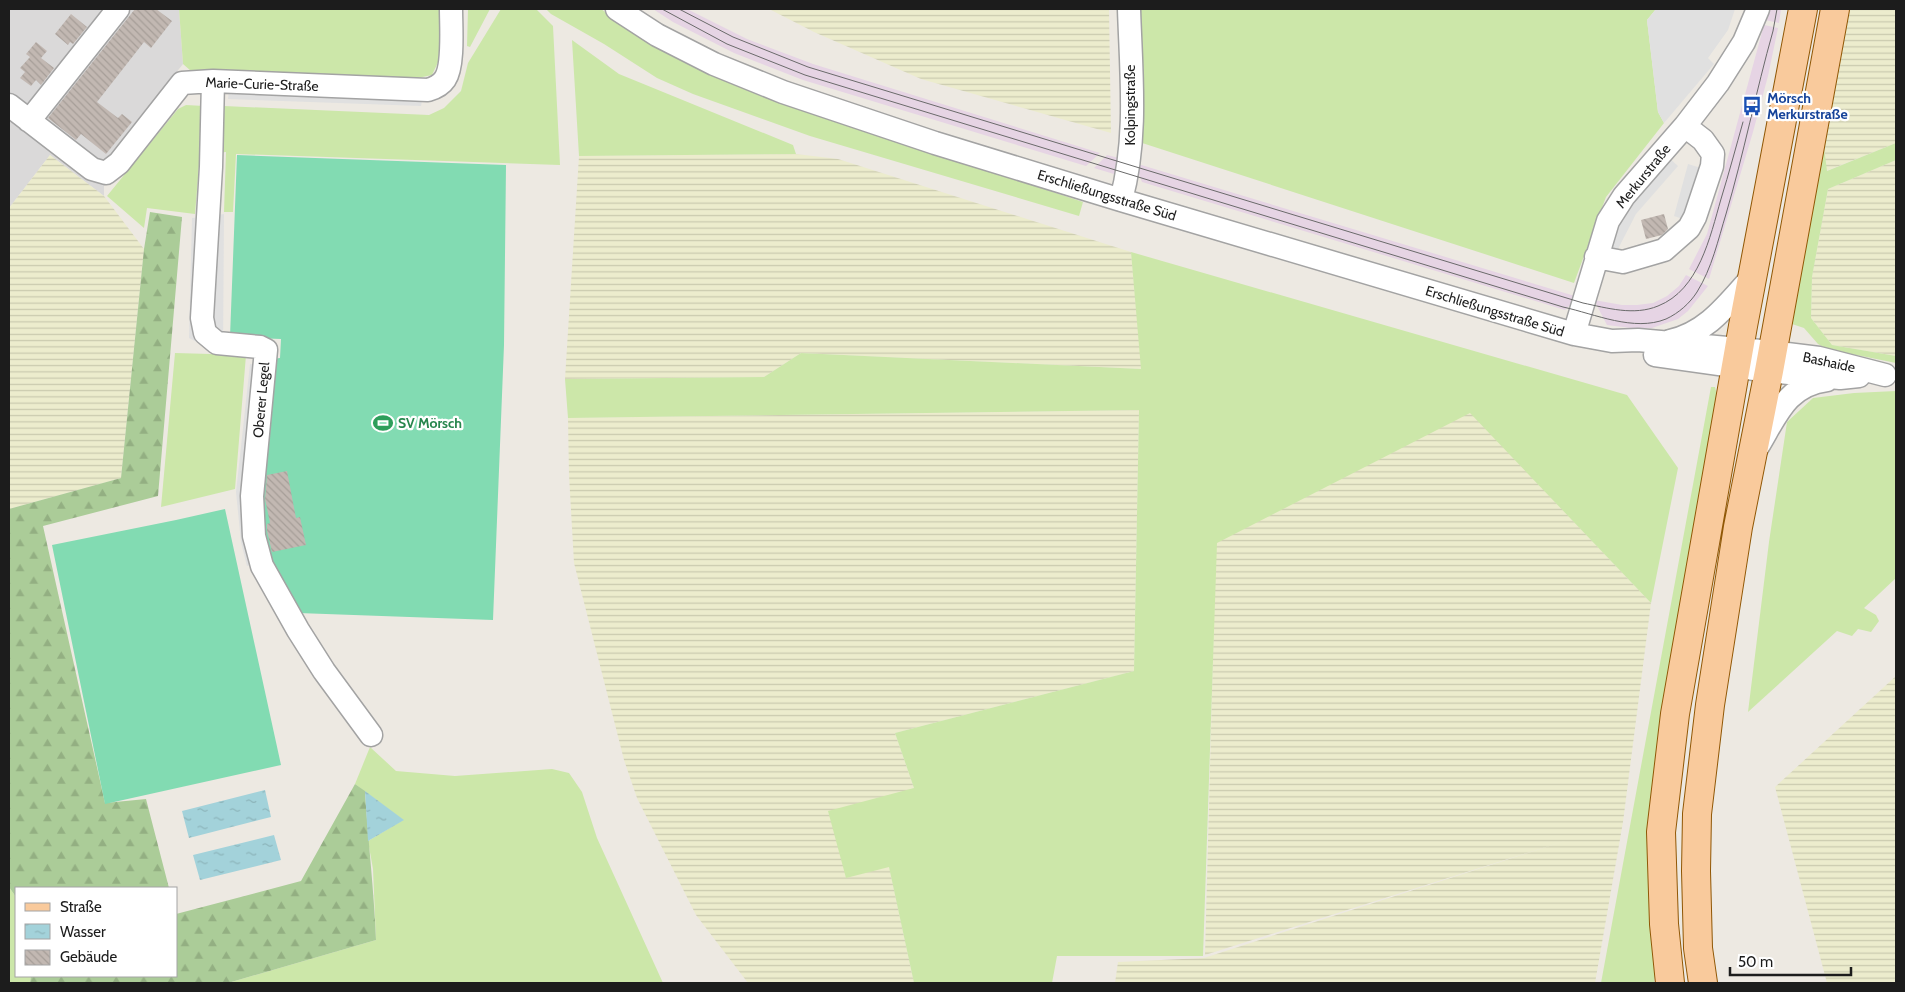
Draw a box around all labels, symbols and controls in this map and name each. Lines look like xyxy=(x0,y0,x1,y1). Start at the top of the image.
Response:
street label: Kolpingstraße xyxy=(1121,65,1139,145)
street label: Marie-Curie-Straße xyxy=(205,73,319,95)
place label: Mörsch Merkurstraße xyxy=(1767,89,1848,123)
bus stop icon: Mörsch Merkurstraße xyxy=(1741,95,1763,117)
street label: Merkurstraße xyxy=(1612,140,1674,212)
street label: Erschließungsstraße Süd xyxy=(1035,165,1179,225)
street label: Erschließungsstraße Süd xyxy=(1423,281,1567,341)
street label: Bashaide xyxy=(1801,348,1857,376)
street label: Oberer Legel xyxy=(249,361,273,439)
sports icon: SV Mörsch xyxy=(372,412,394,434)
place label: SV Mörsch xyxy=(398,414,462,432)
legend xyxy=(15,887,178,977)
text: Straße xyxy=(60,898,102,916)
text: Wasser xyxy=(60,923,106,941)
scale bar xyxy=(1730,944,1851,976)
text: Gebäude xyxy=(60,948,117,966)
text: 50 m xyxy=(1738,953,1773,971)

